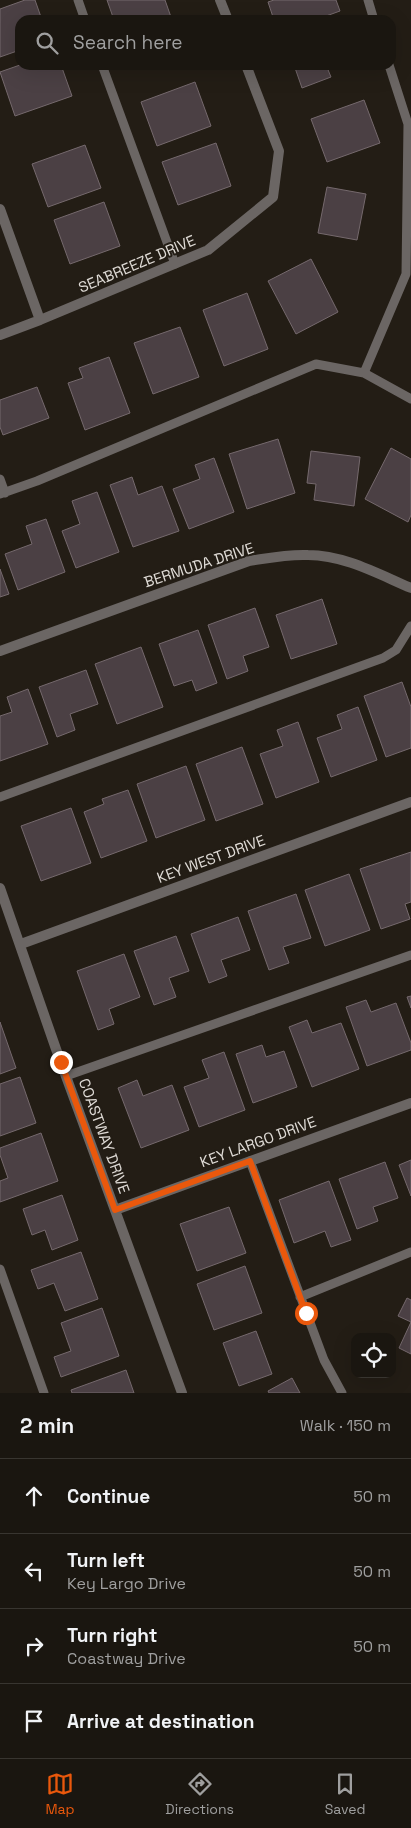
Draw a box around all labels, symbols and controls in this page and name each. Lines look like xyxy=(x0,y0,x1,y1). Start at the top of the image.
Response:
search box xyxy=(15,15,396,70)
icon: search xyxy=(33,29,61,57)
text: Search here xyxy=(73,30,183,55)
street label: SEABREEZE DRIVE xyxy=(76,230,198,297)
street label: BERMUDA DRIVE xyxy=(141,538,256,591)
street label: KEY WEST DRIVE xyxy=(154,830,268,887)
route end xyxy=(50,1051,73,1074)
street label: COASTWAY DRIVE xyxy=(75,1076,134,1196)
street label: KEY LARGO DRIVE xyxy=(197,1112,318,1171)
route start xyxy=(295,1302,318,1325)
map controls xyxy=(351,1333,396,1378)
button: locate xyxy=(351,1333,396,1378)
text: 2 min xyxy=(20,1412,74,1439)
text: Walk · 150 m xyxy=(300,1415,391,1436)
icon: ahead xyxy=(20,1482,48,1510)
text: Continue xyxy=(67,1484,150,1509)
text: 50 m xyxy=(353,1486,391,1507)
text: Turn left xyxy=(67,1548,145,1573)
icon: left xyxy=(20,1557,48,1585)
text: 50 m xyxy=(353,1561,391,1582)
text: Key Largo Drive xyxy=(67,1573,186,1594)
text: Turn right xyxy=(67,1623,157,1648)
icon: right xyxy=(20,1632,48,1660)
text: 50 m xyxy=(353,1636,391,1657)
text: Coastway Drive xyxy=(67,1648,186,1669)
icon: arrive xyxy=(20,1707,48,1735)
text: Arrive at destination xyxy=(67,1709,255,1734)
tab: Map xyxy=(45,1770,75,1818)
tab: Directions xyxy=(165,1770,234,1818)
tab: Saved xyxy=(325,1770,366,1818)

